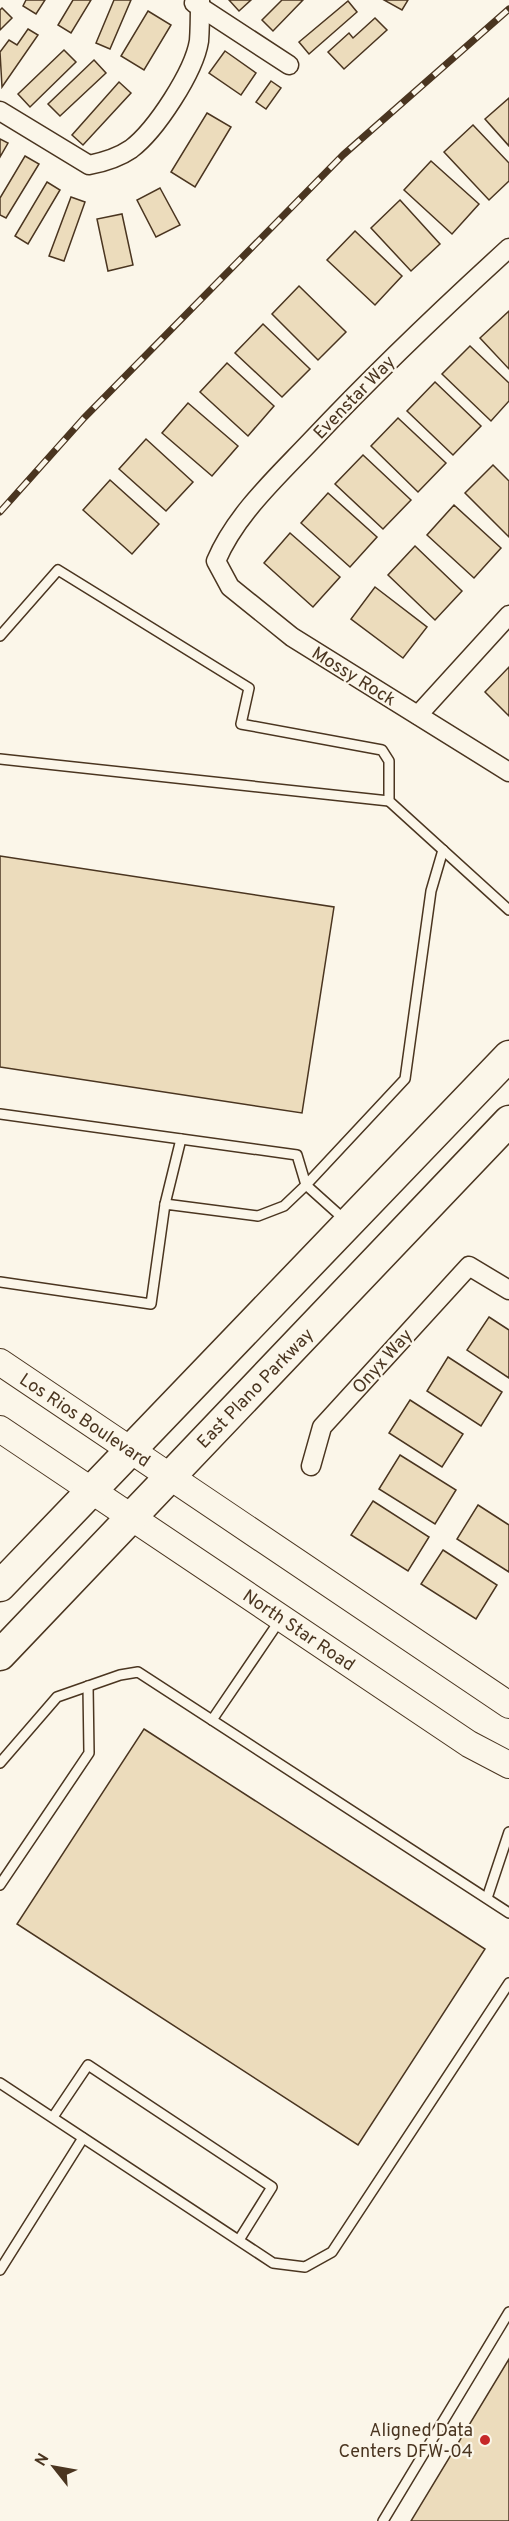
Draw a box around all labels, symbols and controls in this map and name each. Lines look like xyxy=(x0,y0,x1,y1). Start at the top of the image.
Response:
street label: Evenstar Way xyxy=(309,351,401,445)
street label: Mossy Rock xyxy=(307,642,400,712)
street label: East Plano Parkway xyxy=(193,1324,319,1454)
street label: Onyx Way xyxy=(348,1325,418,1399)
street label: Los Rios Boulevard xyxy=(14,1369,154,1474)
street label: North Star Road xyxy=(238,1585,359,1677)
place label: Aligned Data Centers DFW-04 xyxy=(338,2420,473,2464)
marker: Aligned Data Centers DFW-04 xyxy=(478,2433,492,2447)
north arrow xyxy=(24,2437,84,2497)
text: N xyxy=(31,2450,54,2470)

